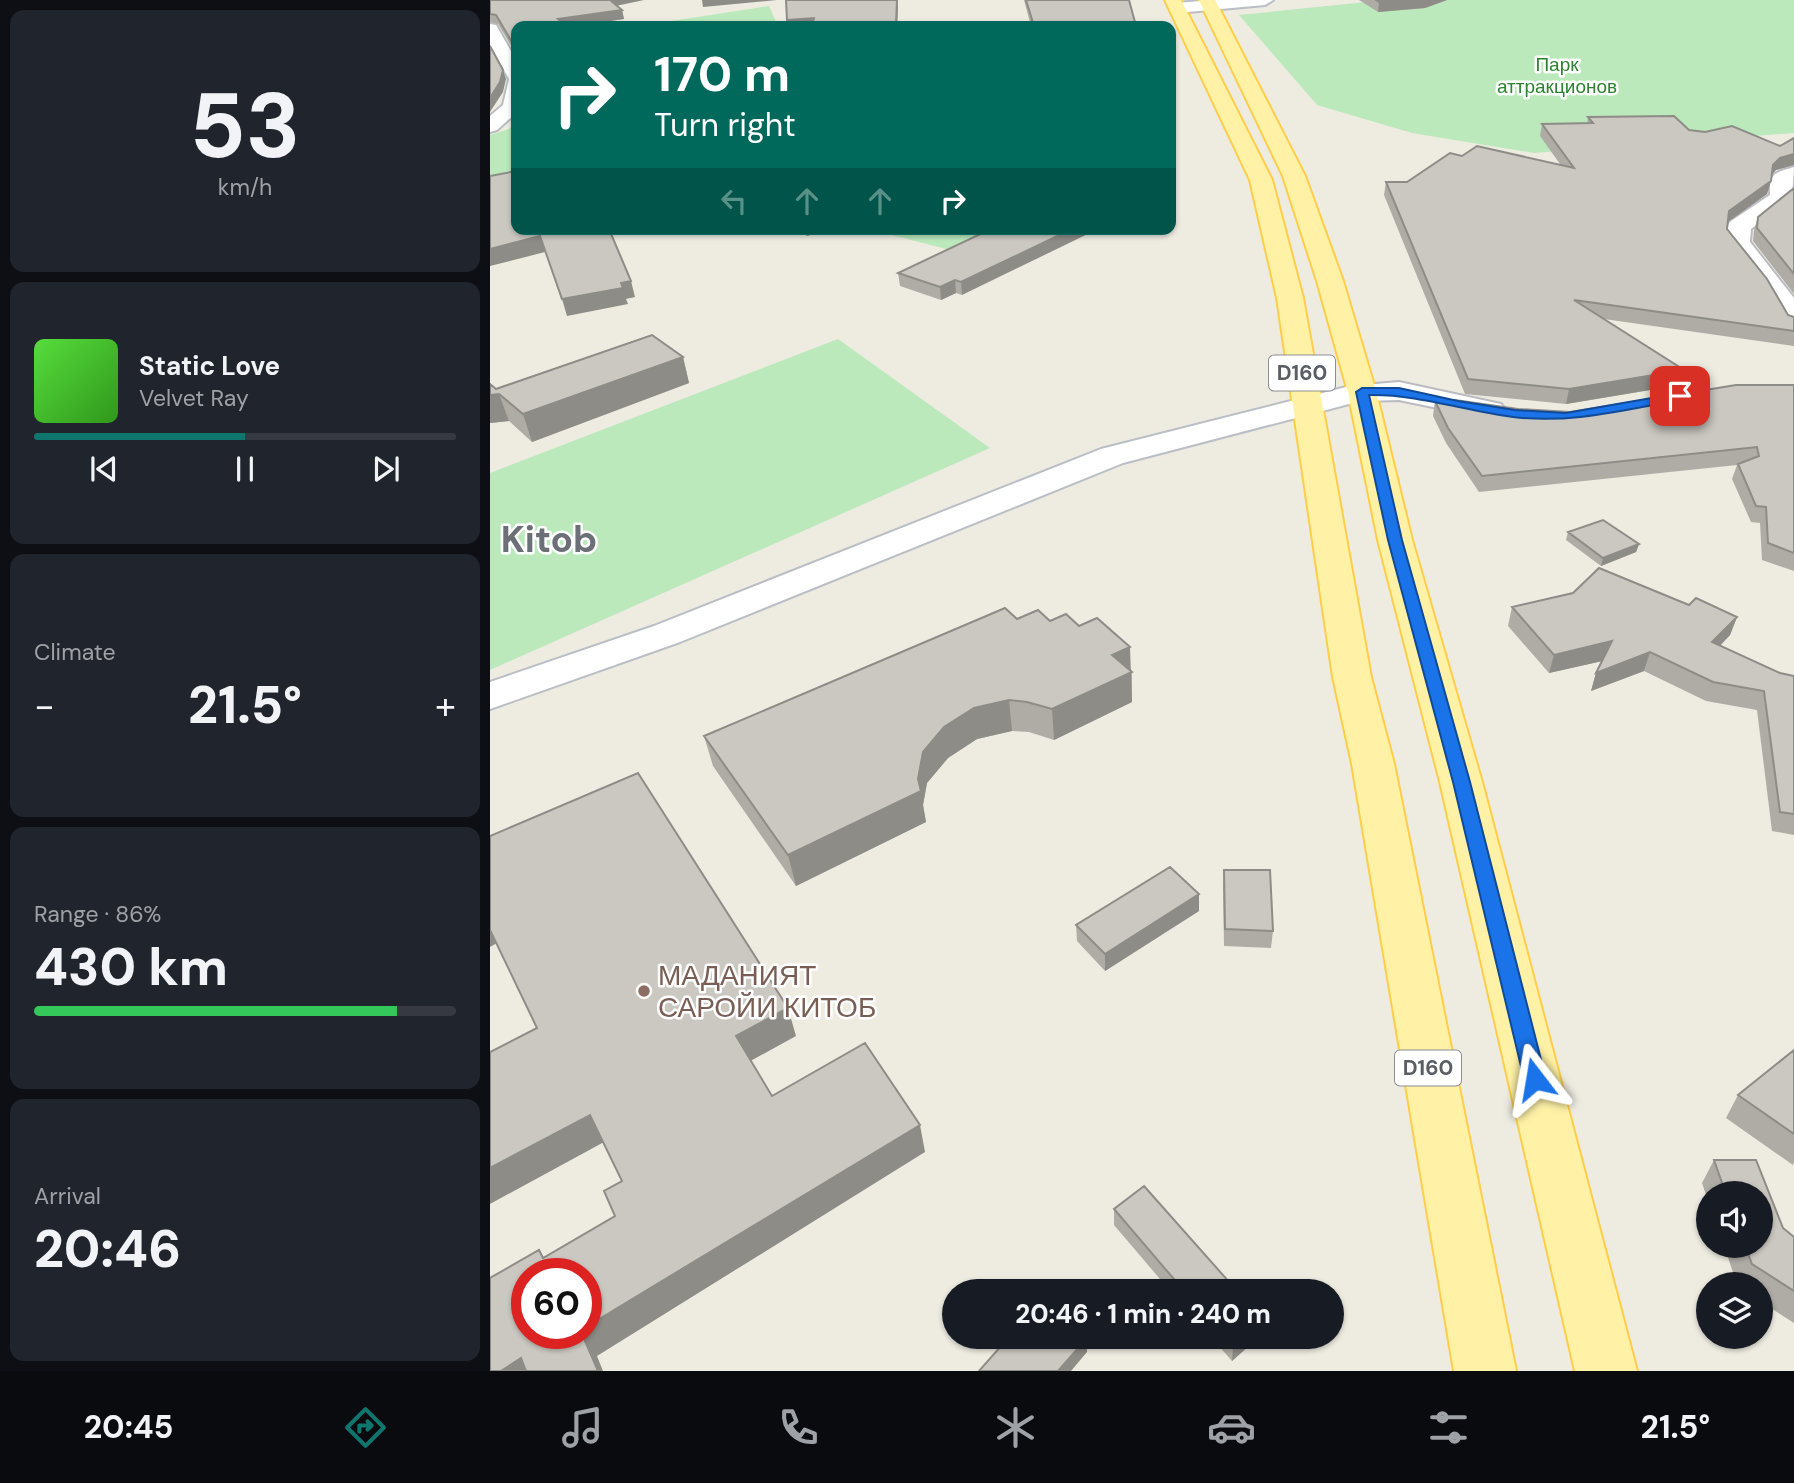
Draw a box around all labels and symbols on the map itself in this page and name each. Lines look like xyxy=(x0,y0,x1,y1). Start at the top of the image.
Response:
park label: Парк аттракционов xyxy=(1497,52,1617,99)
road number: D160 xyxy=(1269,356,1335,390)
pin xyxy=(1650,366,1710,426)
district label: Kitob xyxy=(501,515,597,563)
place label: МАДАНИЯТ САРОЙИ КИТОБ xyxy=(658,957,876,1026)
marker: МАДАНИЯТ САРОЙИ КИТОБ xyxy=(636,983,652,999)
position arrow xyxy=(1498,1042,1572,1116)
road number: D160 xyxy=(1395,1050,1461,1086)
speed limit sign: 60 xyxy=(511,1258,602,1349)

